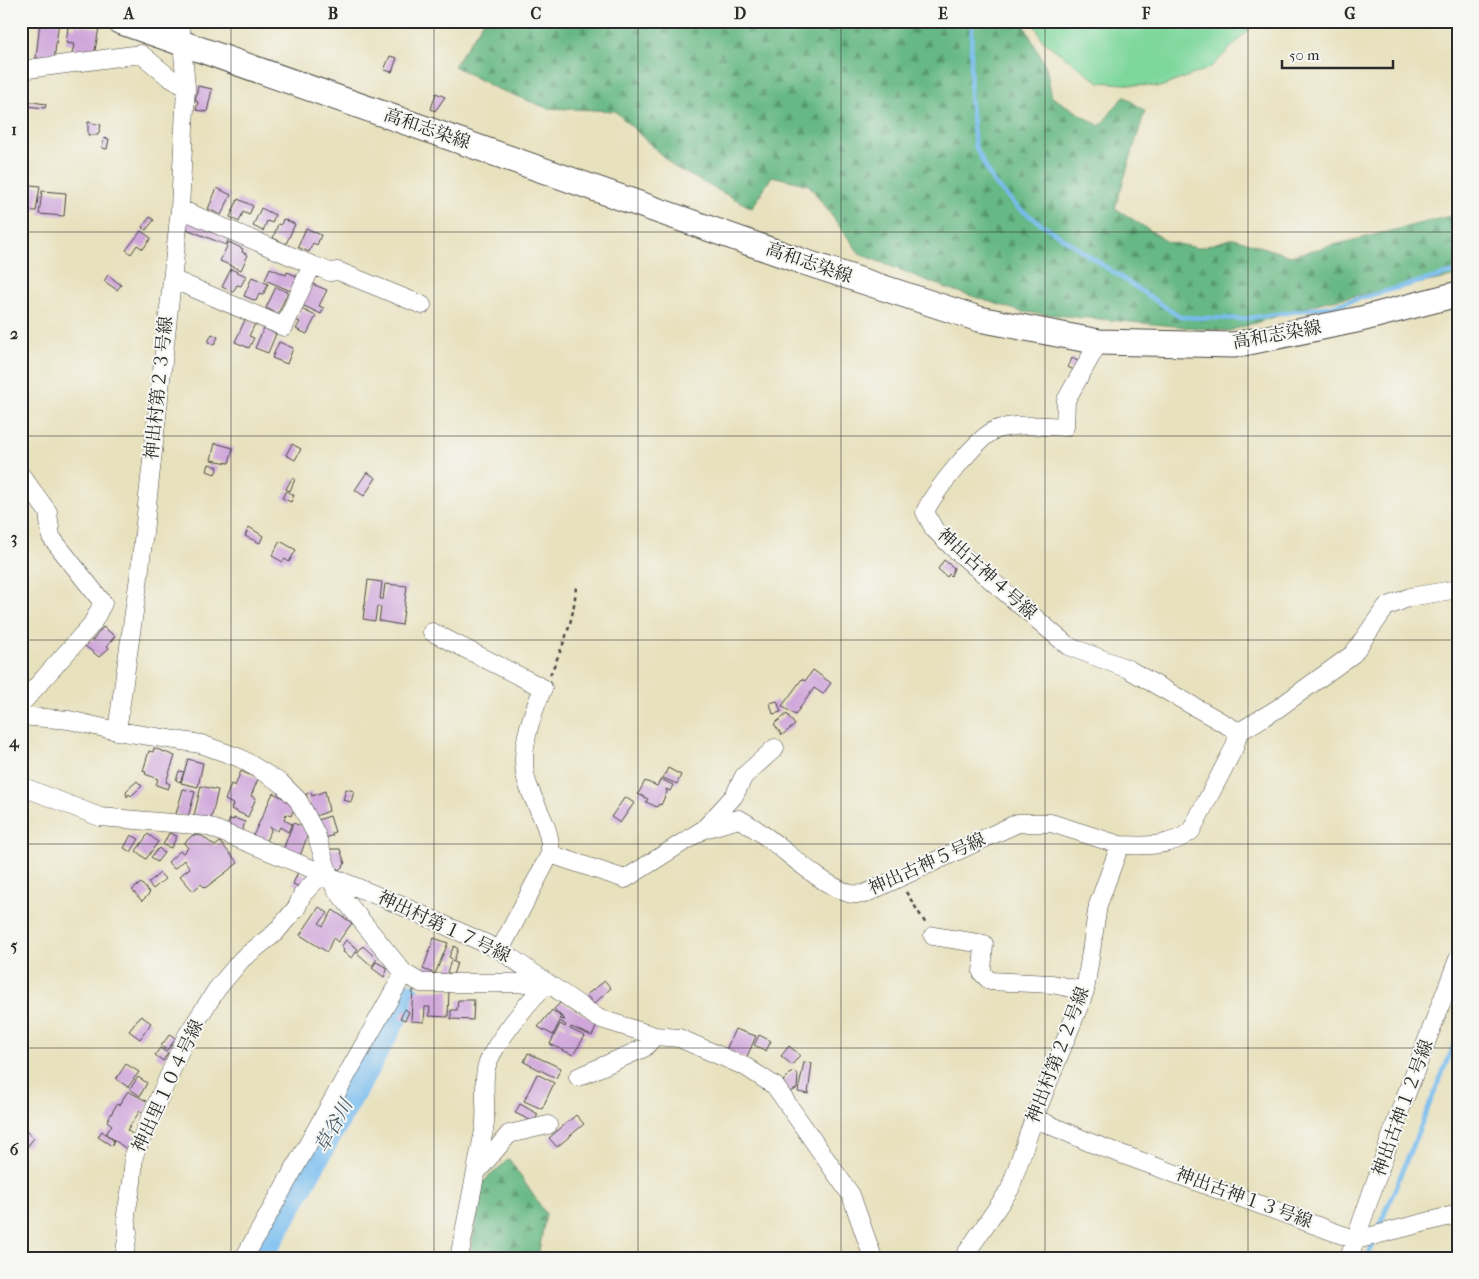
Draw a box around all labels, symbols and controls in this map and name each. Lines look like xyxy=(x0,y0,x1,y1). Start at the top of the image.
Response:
text: A xyxy=(123,4,135,23)
text: B xyxy=(328,4,338,23)
text: C xyxy=(531,4,542,23)
text: D xyxy=(734,4,746,23)
text: E xyxy=(938,4,948,23)
text: F xyxy=(1141,4,1151,23)
text: G xyxy=(1344,4,1356,23)
scale bar xyxy=(1282,38,1393,70)
text: 50 m xyxy=(1289,46,1320,64)
street label: 高和志染線 xyxy=(381,104,473,154)
text: 1 xyxy=(11,120,17,139)
street label: 高和志染線 xyxy=(763,238,855,288)
street label: 神出村第２３号線 xyxy=(141,315,177,461)
street label: 高和志染線 xyxy=(1231,317,1323,353)
text: 2 xyxy=(10,324,18,343)
street label: 神出古神４号線 xyxy=(933,524,1041,624)
text: 3 xyxy=(11,528,17,548)
text: 4 xyxy=(8,732,20,752)
street label: 神出古神５号線 xyxy=(865,829,989,899)
street label: 神出村第１７号線 xyxy=(374,887,514,967)
text: 5 xyxy=(11,936,18,955)
street label: 神出村第２２号線 xyxy=(1022,984,1094,1126)
street label: 神出里１０４号線 xyxy=(128,1016,208,1156)
street label: 神出古神１２号線 xyxy=(1369,1037,1437,1179)
water label: 草谷川 xyxy=(311,1094,358,1156)
text: 6 xyxy=(10,1140,19,1159)
street label: 神出古神１３号線 xyxy=(1173,1164,1315,1232)

